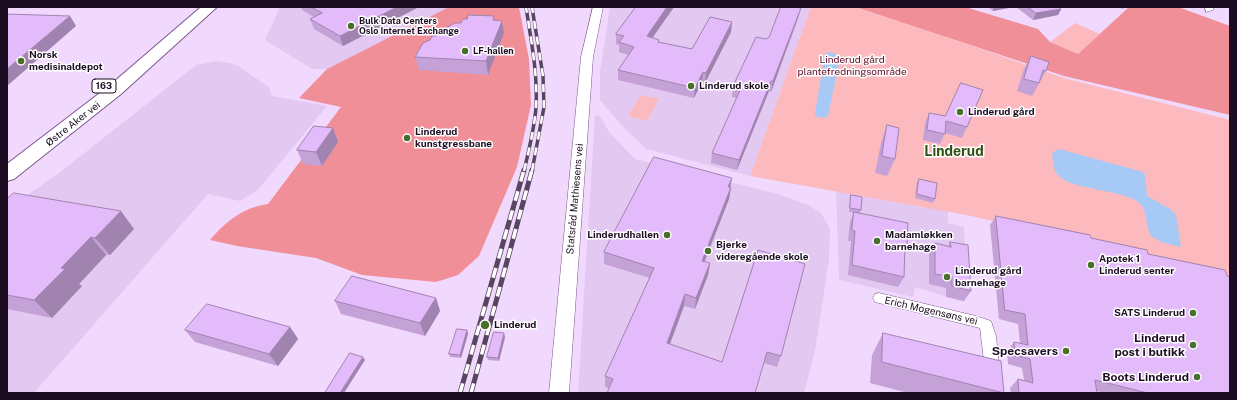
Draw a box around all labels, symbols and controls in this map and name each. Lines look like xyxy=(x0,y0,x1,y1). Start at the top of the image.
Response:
place label: Bulk Data Centers Oslo Internet Exchange xyxy=(359,16,459,37)
marker: Bulk Data Centers Oslo Internet Exchange xyxy=(346,21,356,31)
marker: LF-hallen xyxy=(460,46,470,56)
place label: LF-hallen xyxy=(473,46,514,56)
place label: Norsk medisinaldepot xyxy=(29,49,103,72)
park label: Linderud gård plantefredningsområde xyxy=(797,54,907,78)
marker: Norsk medisinaldepot xyxy=(16,56,26,66)
road number: 163 xyxy=(92,79,116,93)
place label: Linderud skole xyxy=(699,80,769,92)
marker: Linderud skole xyxy=(686,81,696,91)
street label: Østre Aker vei xyxy=(43,99,103,149)
place label: Linderud gård xyxy=(968,106,1035,118)
marker: Linderud gård xyxy=(955,107,965,117)
place label: Linderud kunstgressbane xyxy=(415,126,492,150)
marker: Linderud kunstgressbane xyxy=(402,133,412,143)
street label: Statsråd Mathiesens vei xyxy=(564,143,586,255)
district label: Linderud xyxy=(924,144,984,160)
place label: Linderudhallen xyxy=(587,229,659,241)
place label: Madamløkken barnehage xyxy=(885,229,953,252)
marker: Linderudhallen xyxy=(662,230,672,240)
marker: Madamløkken barnehage xyxy=(872,236,882,246)
place label: Bjerke videregående skole xyxy=(716,239,808,262)
marker: Bjerke videregående skole xyxy=(703,246,713,256)
place label: Apotek 1 Linderud senter xyxy=(1099,253,1174,276)
marker: Apotek 1 Linderud senter xyxy=(1086,260,1096,270)
place label: Linderud gård barnehage xyxy=(955,265,1022,288)
marker: Linderud gård barnehage xyxy=(942,272,952,282)
street label: Erich Mogensøns vei xyxy=(883,294,979,328)
place label: SATS Linderud xyxy=(1114,307,1185,319)
marker: SATS Linderud xyxy=(1188,308,1198,318)
marker: Linderud xyxy=(479,319,491,331)
place label: Linderud xyxy=(494,319,536,331)
place label: Linderud post i butikk xyxy=(1114,331,1185,359)
marker: Linderud post i butikk xyxy=(1188,340,1198,350)
place label: Specsavers xyxy=(992,344,1058,358)
marker: Specsavers xyxy=(1061,346,1071,356)
place label: Boots Linderud xyxy=(1102,370,1189,384)
marker: Boots Linderud xyxy=(1192,372,1202,382)

